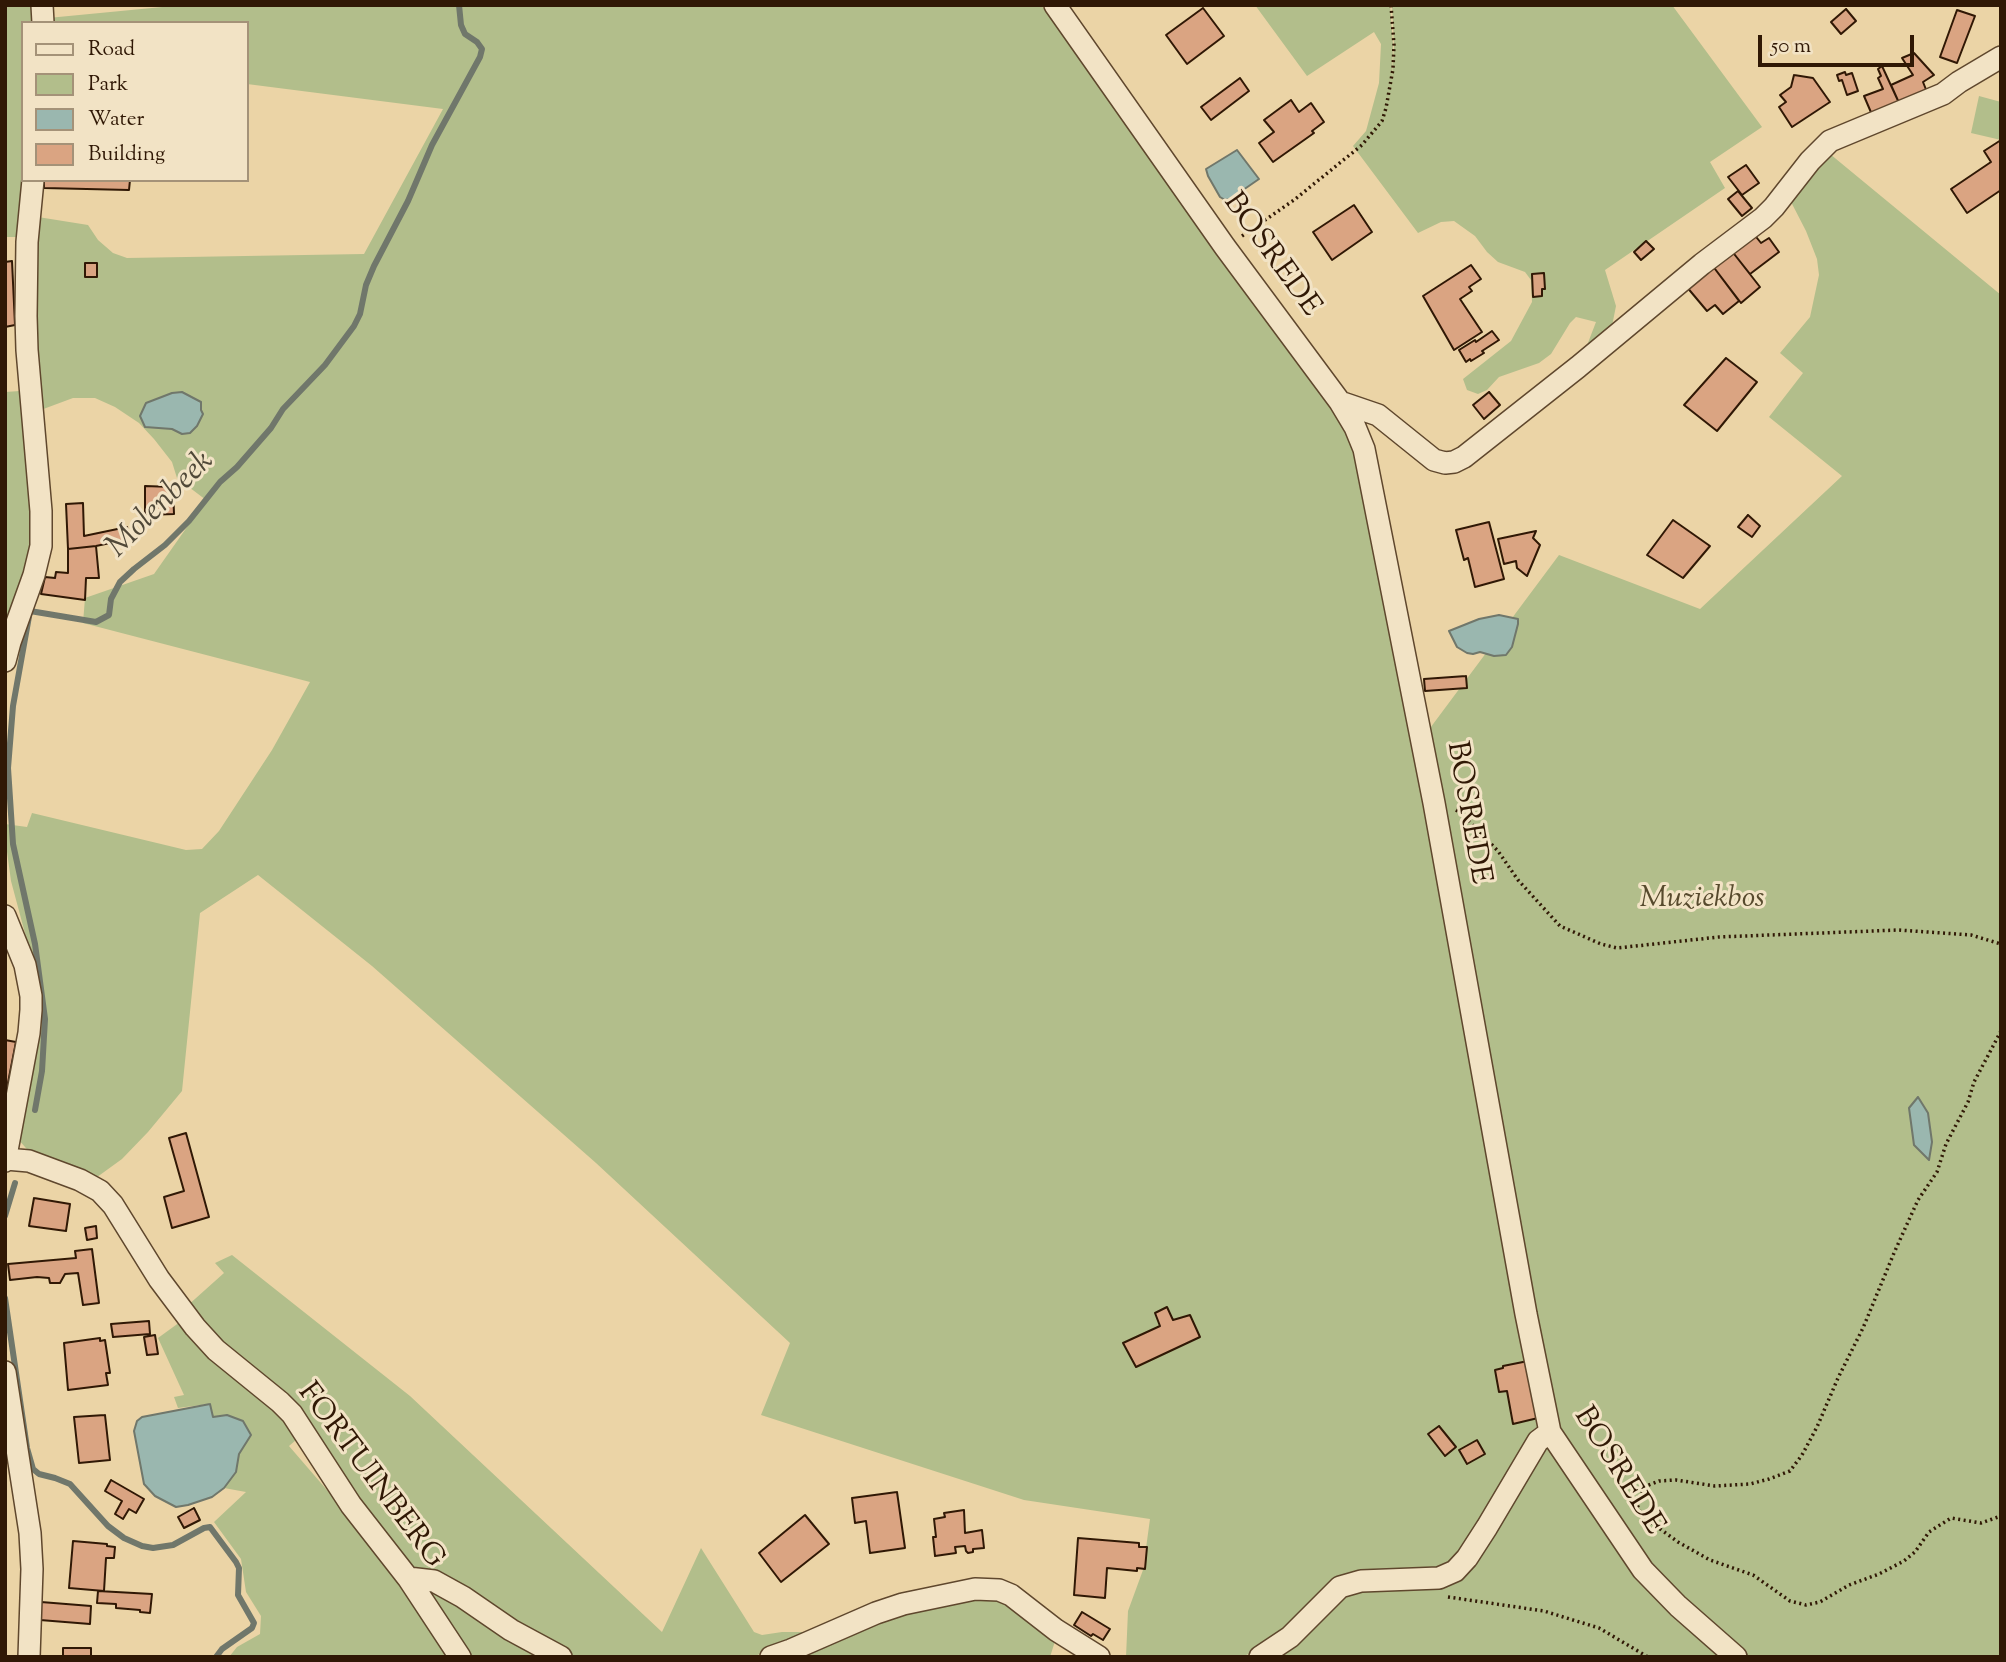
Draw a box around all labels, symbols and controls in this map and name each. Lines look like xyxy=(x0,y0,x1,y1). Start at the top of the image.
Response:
legend xyxy=(21,21,248,182)
scale bar xyxy=(1761,21,1917,65)
text: 50 m xyxy=(1771,32,1811,62)
text: Road xyxy=(88,35,135,65)
text: Park xyxy=(88,70,128,100)
text: Water xyxy=(88,105,144,135)
text: Building xyxy=(88,140,165,170)
street label: BOSREDE xyxy=(1213,187,1327,325)
water label: Molenbeek xyxy=(100,444,224,568)
street label: BOSREDE xyxy=(1436,739,1496,887)
park label: Muziekbos xyxy=(1639,883,1765,919)
street label: FORTUINBERG xyxy=(288,1377,450,1577)
street label: BOSREDE xyxy=(1564,1401,1670,1543)

